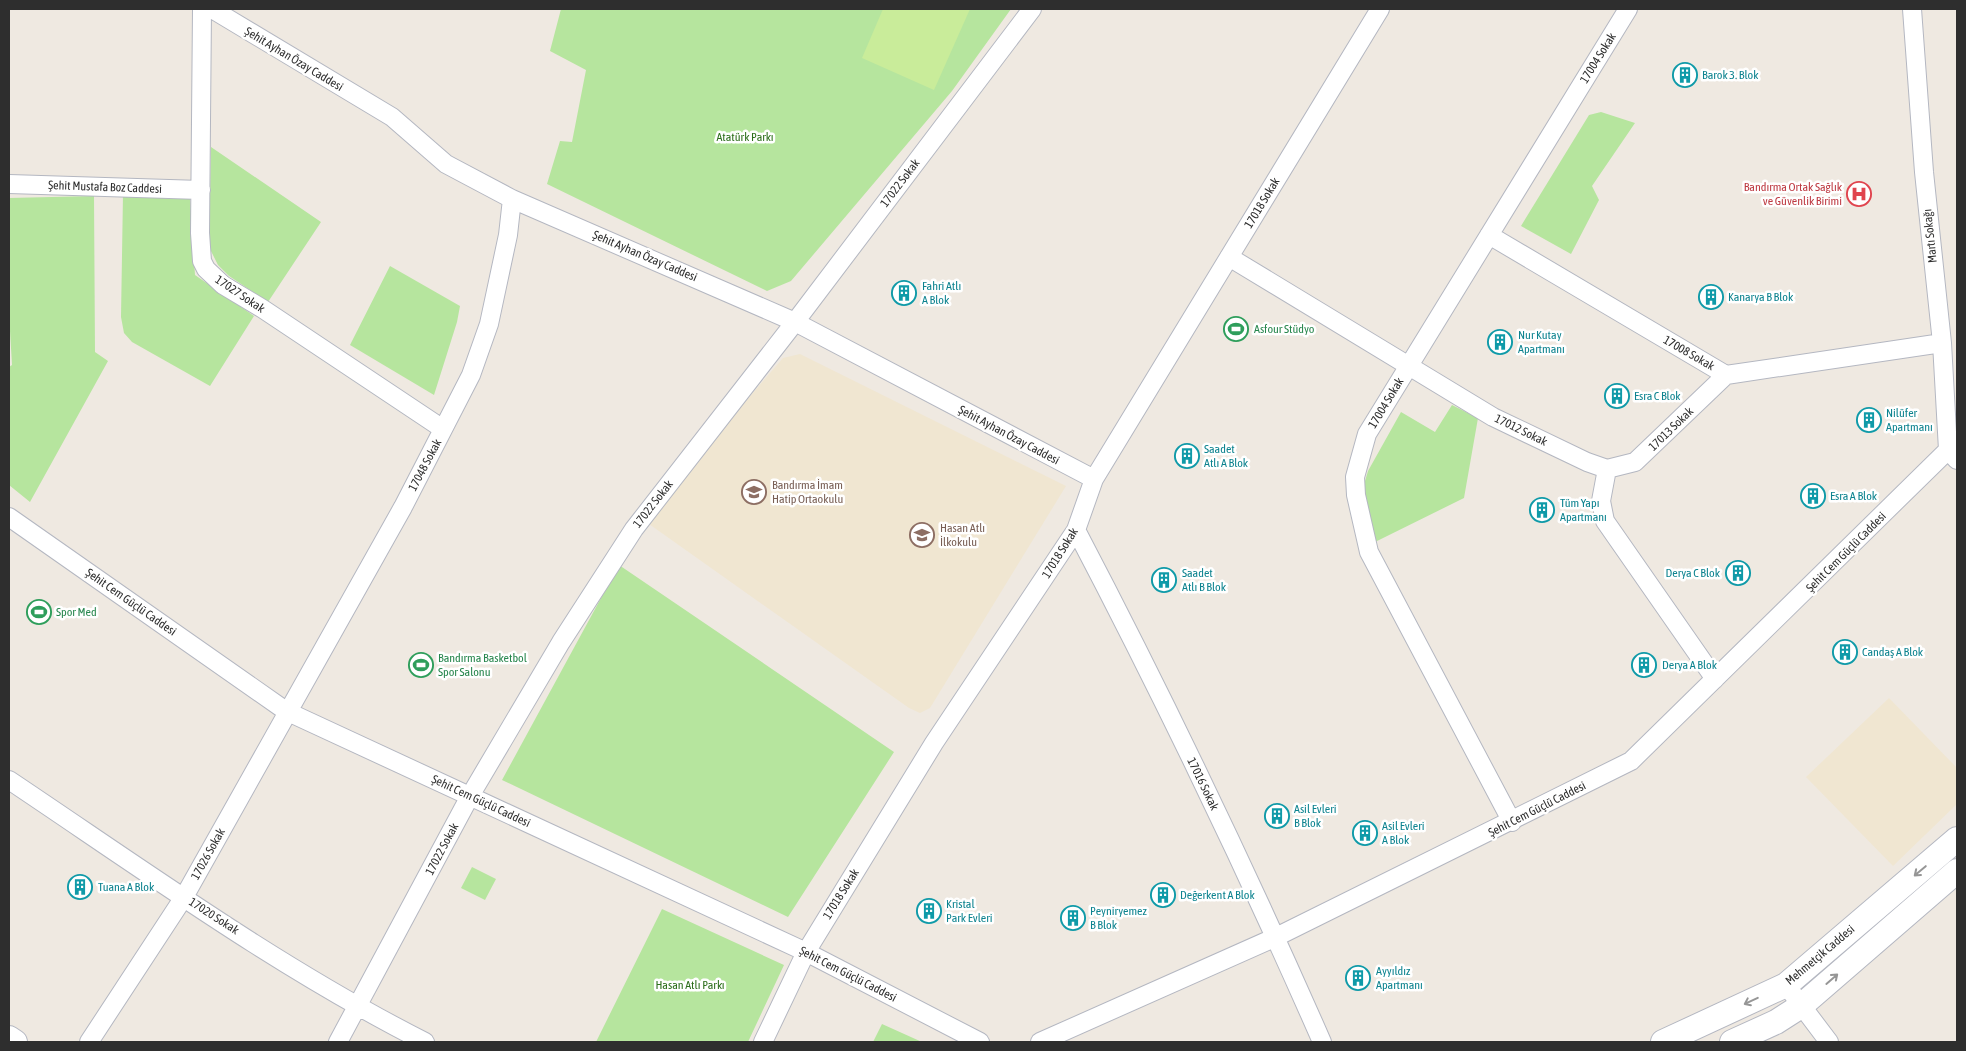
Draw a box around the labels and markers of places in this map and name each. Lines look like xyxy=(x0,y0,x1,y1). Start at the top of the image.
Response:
building icon: Barok 3. Blok xyxy=(1672,62,1698,88)
place label: Barok 3. Blok xyxy=(1702,68,1759,82)
place label: Bandırma Ortak Sağlık ve Güvenlik Birimi xyxy=(1744,180,1843,208)
hospital icon: Bandırma Ortak Sağlık ve Güvenlik Birimi xyxy=(1846,181,1872,207)
place label: Fahri Atlı A Blok xyxy=(922,279,961,307)
building icon: Fahri Atlı A Blok xyxy=(891,280,917,306)
building icon: Kanarya B Blok xyxy=(1698,284,1724,310)
place label: Kanarya B Blok xyxy=(1728,290,1794,304)
sports icon: Asfour Stüdyo xyxy=(1223,316,1249,342)
place label: Asfour Stüdyo xyxy=(1254,322,1315,336)
place label: Nur Kutay Apartmanı xyxy=(1518,328,1565,356)
building icon: Nur Kutay Apartmanı xyxy=(1487,329,1513,355)
building icon: Esra C Blok xyxy=(1604,383,1630,409)
place label: Esra C Blok xyxy=(1634,389,1681,403)
place label: Nilüfer Apartmanı xyxy=(1886,406,1933,434)
building icon: Nilüfer Apartmanı xyxy=(1856,407,1882,433)
place label: Saadet Atlı A Blok xyxy=(1204,442,1249,470)
building icon: Saadet Atlı A Blok xyxy=(1174,443,1200,469)
place label: Bandırma İmam Hatip Ortaokulu xyxy=(772,478,843,506)
school or university icon: Bandırma İmam Hatip Ortaokulu xyxy=(741,479,767,505)
building icon: Esra A Blok xyxy=(1800,483,1826,509)
place label: Esra A Blok xyxy=(1830,489,1878,503)
place label: Tüm Yapı Apartmanı xyxy=(1560,496,1607,524)
building icon: Tüm Yapı Apartmanı xyxy=(1529,497,1555,523)
place label: Hasan Atlı İlkokulu xyxy=(940,521,985,549)
school or university icon: Hasan Atlı İlkokulu xyxy=(909,522,935,548)
building icon: Derya C Blok xyxy=(1725,560,1751,586)
place label: Saadet Atlı B Blok xyxy=(1182,566,1227,594)
place label: Derya C Blok xyxy=(1666,566,1721,580)
building icon: Saadet Atlı B Blok xyxy=(1151,567,1177,593)
sports icon: Spor Med xyxy=(26,599,52,625)
place label: Spor Med xyxy=(56,605,97,619)
building icon: Candaş A Blok xyxy=(1832,639,1858,665)
place label: Candaş A Blok xyxy=(1862,645,1924,659)
place label: Bandırma Basketbol Spor Salonu xyxy=(438,651,528,679)
sports icon: Bandırma Basketbol Spor Salonu xyxy=(408,652,434,678)
building icon: Derya A Blok xyxy=(1631,652,1657,678)
place label: Derya A Blok xyxy=(1662,658,1718,672)
place label: Asil Evleri B Blok xyxy=(1294,802,1337,830)
building icon: Asil Evleri B Blok xyxy=(1264,803,1290,829)
place label: Asil Evleri A Blok xyxy=(1382,819,1425,847)
building icon: Asil Evleri A Blok xyxy=(1352,820,1378,846)
building icon: Tuana A Blok xyxy=(67,874,93,900)
place label: Tuana A Blok xyxy=(98,880,155,894)
building icon: Değerkent A Blok xyxy=(1150,882,1176,908)
place label: Değerkent A Blok xyxy=(1180,888,1255,902)
place label: Kristal Park Evleri xyxy=(946,897,993,925)
building icon: Kristal Park Evleri xyxy=(916,898,942,924)
place label: Peyniryemez B Blok xyxy=(1090,904,1148,932)
building icon: Peyniryemez B Blok xyxy=(1060,905,1086,931)
place label: Ayyıldız Apartmanı xyxy=(1376,964,1423,992)
building icon: Ayyıldız Apartmanı xyxy=(1345,965,1371,991)

